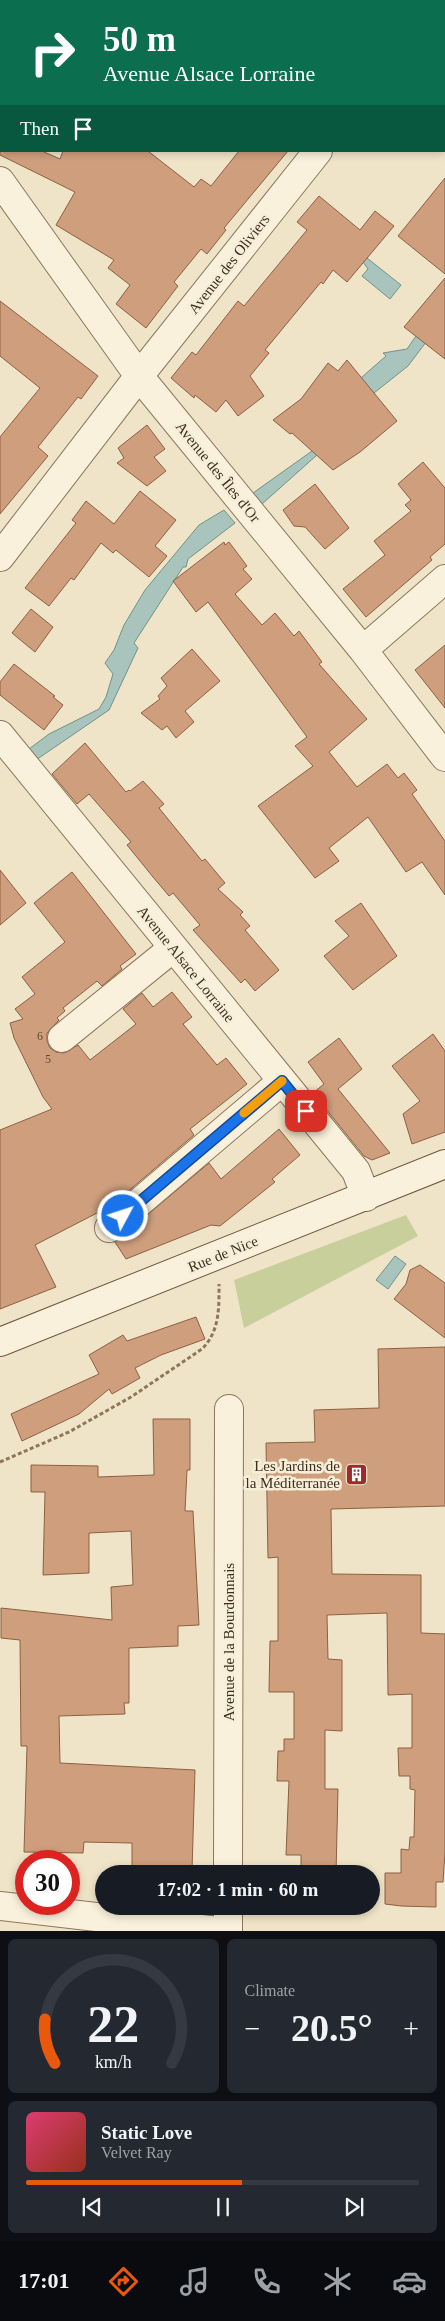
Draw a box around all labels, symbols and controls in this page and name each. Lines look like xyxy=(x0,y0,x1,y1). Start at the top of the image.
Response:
icon: right xyxy=(20,20,85,85)
text: 50 m xyxy=(103,20,176,59)
text: Avenue Alsace Lorraine xyxy=(103,61,315,86)
icon: arrive xyxy=(69,115,97,143)
text: Then xyxy=(20,118,59,139)
street label: Avenue des Oliviers xyxy=(185,211,273,317)
street label: Avenue des Îles d'Or xyxy=(173,419,263,525)
street label: Avenue Alsace Lorraine xyxy=(134,903,238,1026)
house number: 6 xyxy=(37,1029,43,1043)
house number: 5 xyxy=(45,1052,51,1066)
pin xyxy=(285,1090,327,1132)
icon: arrive xyxy=(292,1097,320,1125)
position arrow xyxy=(96,1189,148,1241)
street label: Rue de Nice xyxy=(186,1233,261,1275)
place label: Les Jardins de la Méditerranée xyxy=(245,1458,340,1491)
building icon: Les Jardins de la Méditerranée xyxy=(344,1463,368,1487)
street label: Avenue de la Bourdonnais xyxy=(221,1563,237,1721)
speed limit sign: 30 xyxy=(15,1850,80,1915)
text: 17:02 · 1 min · 60 m xyxy=(157,1879,318,1900)
text: Climate xyxy=(245,1982,295,1999)
text: 22 xyxy=(87,1996,139,2053)
text: 20.5° xyxy=(291,2007,373,2049)
text: − xyxy=(245,2013,260,2044)
text: + xyxy=(403,2013,419,2044)
text: km/h xyxy=(95,2052,132,2072)
text: Static Love xyxy=(101,2122,192,2143)
text: Velvet Ray xyxy=(101,2144,172,2161)
icon: previous xyxy=(78,2193,106,2221)
icon: pause xyxy=(209,2193,237,2221)
icon: next xyxy=(340,2193,368,2221)
icon: directions xyxy=(106,2264,141,2299)
icon: music xyxy=(177,2264,212,2299)
icon: phone xyxy=(249,2264,284,2299)
icon: climate xyxy=(320,2264,355,2299)
icon: car xyxy=(392,2264,427,2299)
text: 17:01 xyxy=(18,2268,70,2293)

